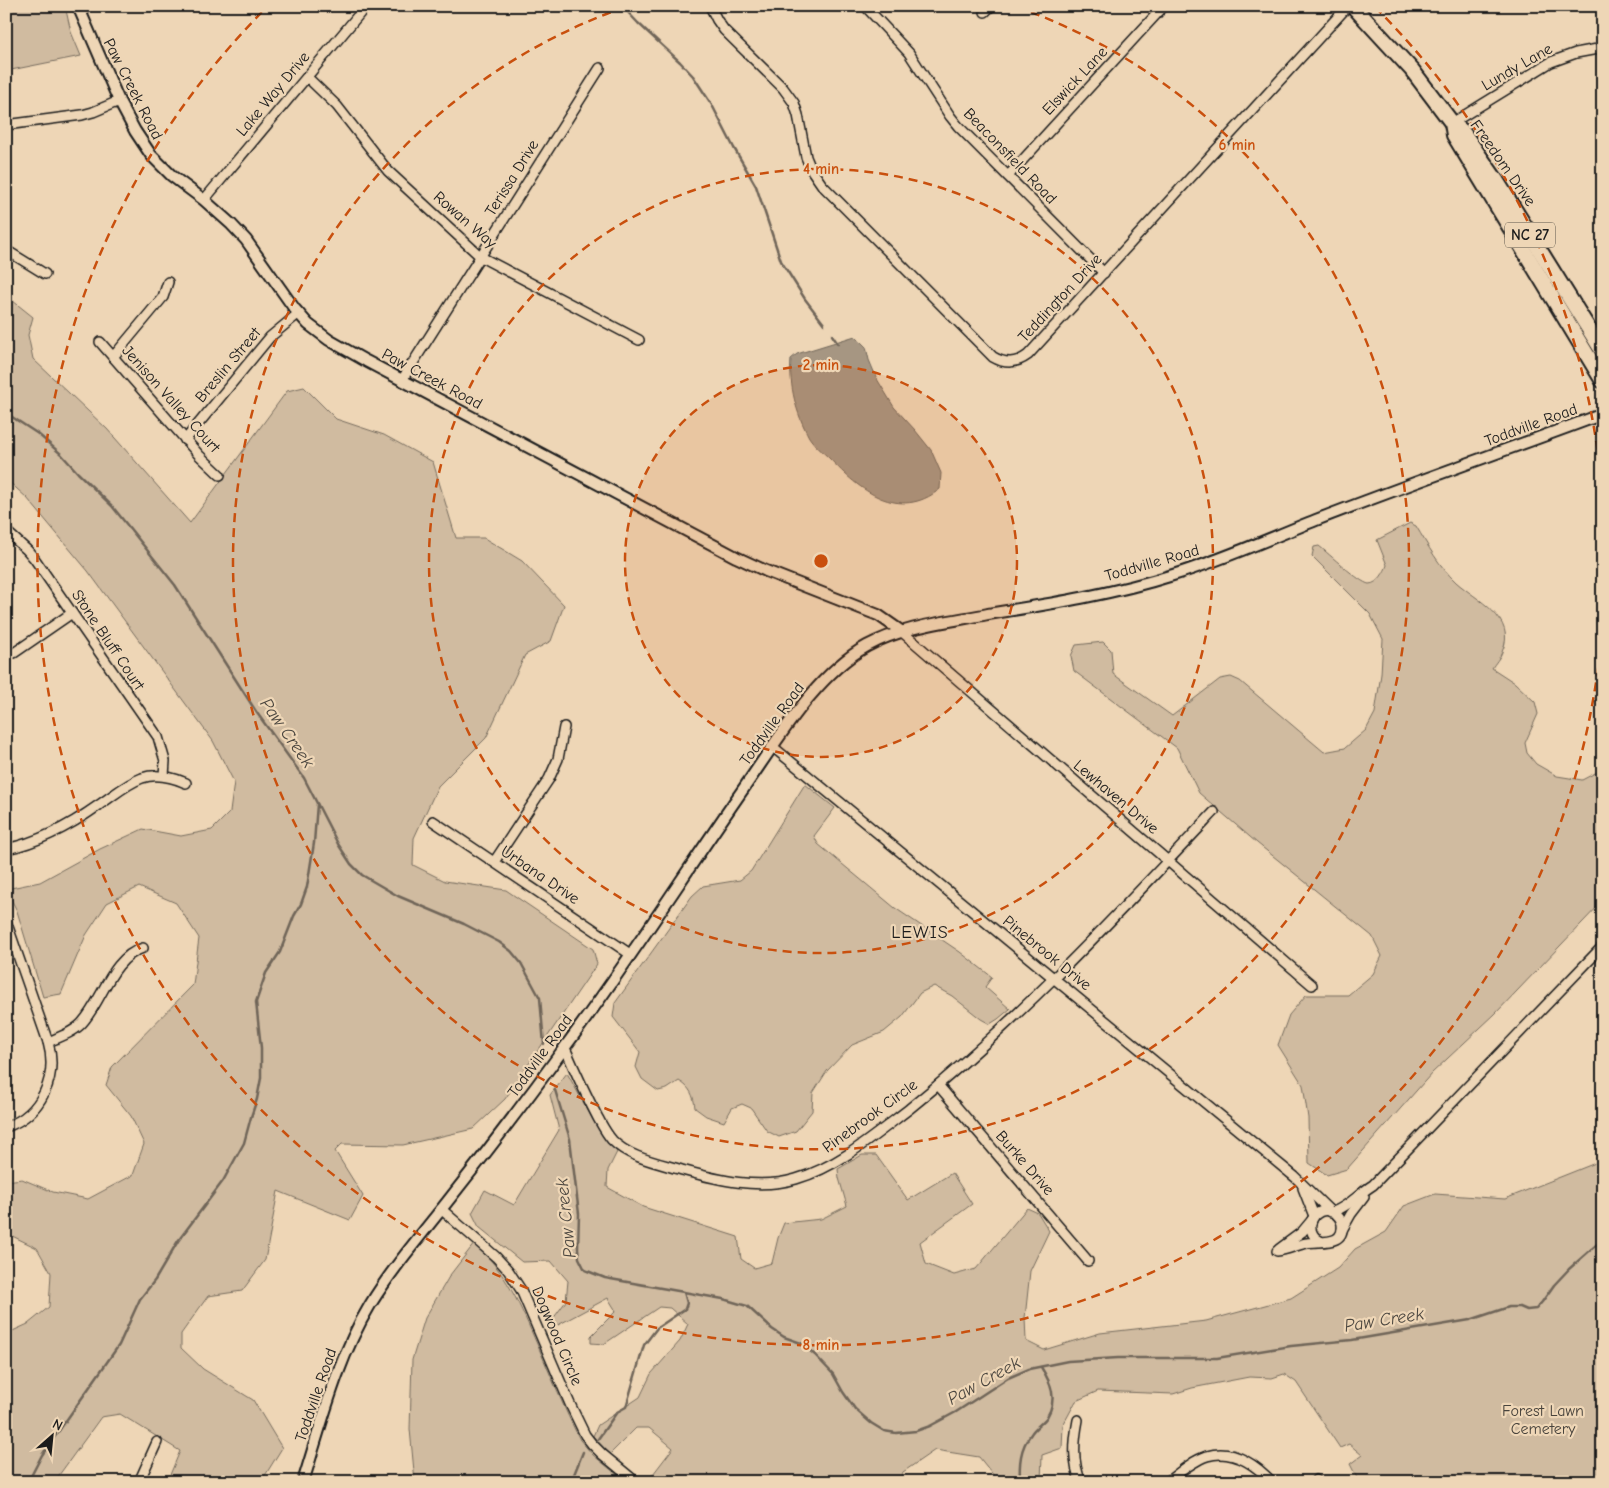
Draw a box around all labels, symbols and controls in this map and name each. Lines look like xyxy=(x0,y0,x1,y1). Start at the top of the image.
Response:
street label: Paw Creek Road xyxy=(100,35,166,143)
street label: Lundy Lane xyxy=(1478,40,1556,94)
street label: Elswick Lane xyxy=(1039,43,1111,119)
street label: Lake Way Drive xyxy=(232,48,314,140)
street label: Beaconsfield Road xyxy=(960,104,1060,208)
street label: Freedom Drive xyxy=(1467,116,1539,210)
text: 6 min xyxy=(1219,136,1255,154)
street label: Terissa Drive xyxy=(481,137,543,219)
text: 4 min xyxy=(803,160,839,178)
street label: Rowan Way xyxy=(430,188,501,253)
road number: NC 27 xyxy=(1505,222,1555,248)
street label: Teddington Drive xyxy=(1014,250,1106,346)
street label: Breslin Street xyxy=(192,324,265,406)
street label: Jenison Valley Court xyxy=(118,342,224,457)
street label: Paw Creek Road xyxy=(379,345,485,413)
text: 2 min xyxy=(803,356,839,374)
street label: Toddville Road xyxy=(1482,400,1580,450)
street label: Toddville Road xyxy=(1103,541,1201,585)
centre of rings xyxy=(812,552,830,570)
street label: Stone Bluff Court xyxy=(68,587,148,694)
street label: Toddville Road xyxy=(736,679,808,769)
water label: Paw Creek xyxy=(255,694,319,772)
street label: Lewhaven Drive xyxy=(1070,756,1162,838)
street label: Urbana Drive xyxy=(497,842,583,908)
street label: Pinebrook Drive xyxy=(999,912,1095,994)
district label: LEWIS xyxy=(891,922,949,943)
street label: Toddville Road xyxy=(504,1011,576,1101)
street label: Pinebrook Circle xyxy=(819,1076,921,1156)
street label: Burke Drive xyxy=(992,1127,1058,1199)
water label: Paw Creek xyxy=(551,1177,581,1259)
street label: Dogwood Circle xyxy=(528,1284,586,1388)
water label: Paw Creek xyxy=(1343,1303,1426,1337)
text: 8 min xyxy=(803,1336,839,1354)
street label: Toddville Road xyxy=(292,1346,340,1444)
water label: Paw Creek xyxy=(944,1352,1024,1410)
park label: Forest Lawn Cemetery xyxy=(1502,1402,1584,1438)
north arrow xyxy=(28,1410,78,1460)
text: N xyxy=(50,1415,66,1435)

